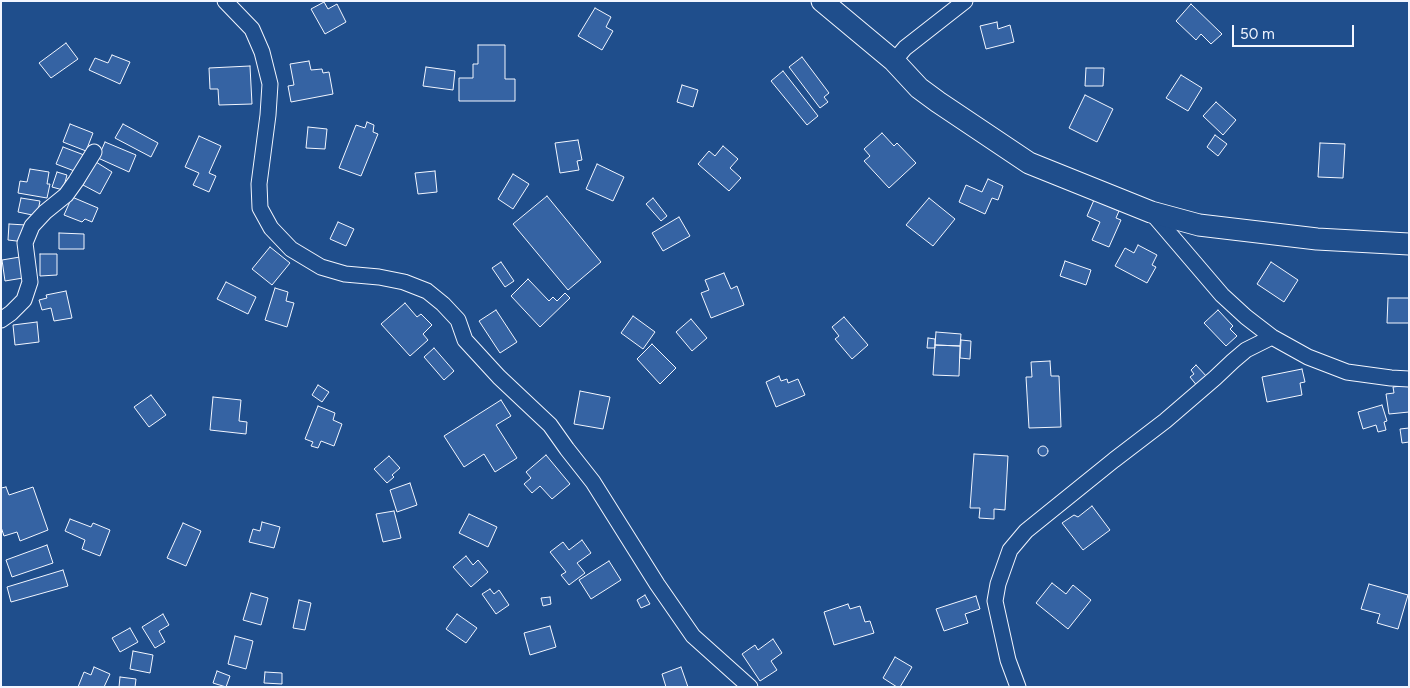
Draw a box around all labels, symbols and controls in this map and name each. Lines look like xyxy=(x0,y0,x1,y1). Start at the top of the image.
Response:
scale bar xyxy=(1235,15,1358,47)
text: 50 m xyxy=(1240,25,1275,43)

